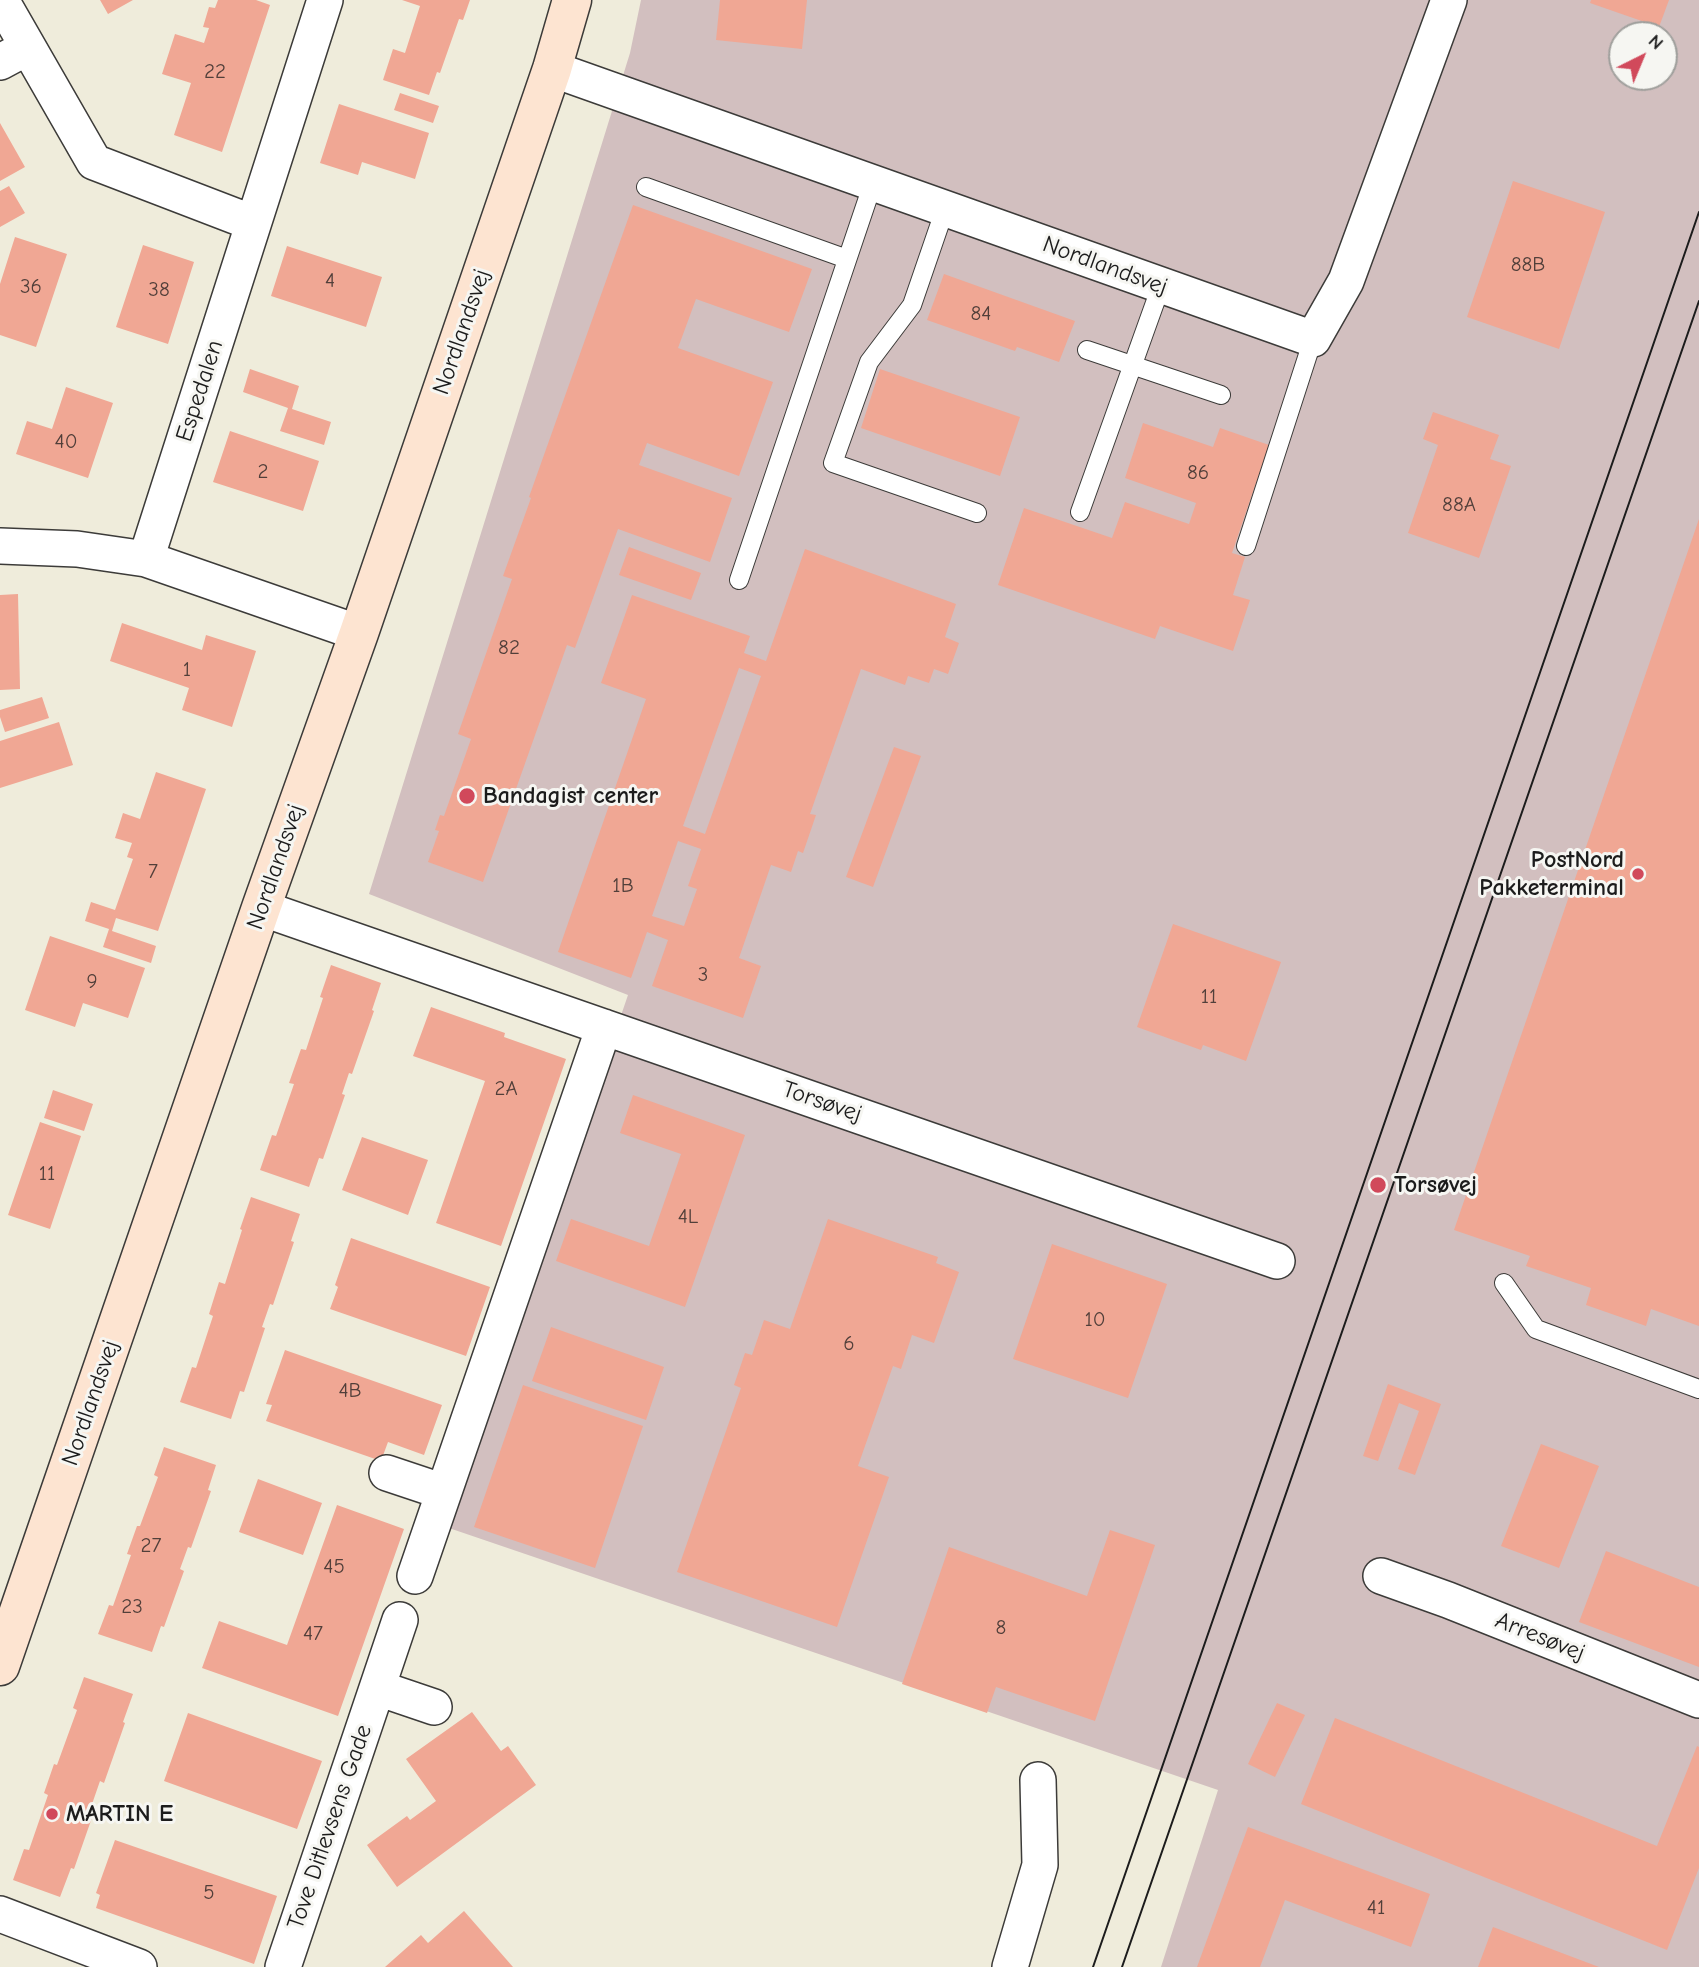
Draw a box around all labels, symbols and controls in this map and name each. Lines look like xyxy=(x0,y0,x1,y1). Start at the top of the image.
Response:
north arrow xyxy=(1608,21,1678,91)
text: N xyxy=(1644,30,1668,54)
house number: 22 xyxy=(204,59,226,85)
street label: Nordlandsvej xyxy=(1039,230,1171,302)
house number: 88B xyxy=(1511,252,1545,278)
street label: Nordlandsvej xyxy=(427,265,497,399)
house number: 4 xyxy=(325,268,335,294)
house number: 36 xyxy=(20,274,42,300)
house number: 38 xyxy=(148,277,170,303)
house number: 84 xyxy=(971,301,991,327)
street label: Espedalen xyxy=(170,337,230,445)
house number: 40 xyxy=(55,429,77,455)
house number: 2 xyxy=(258,459,268,485)
house number: 86 xyxy=(1187,460,1209,486)
house number: 88A xyxy=(1442,492,1476,518)
house number: 82 xyxy=(498,635,520,661)
house number: 1 xyxy=(183,657,191,683)
place label: Bandagist center xyxy=(483,782,658,810)
marker: Bandagist center xyxy=(457,786,477,806)
street label: Nordlandsvej xyxy=(241,800,311,934)
place label: PostNord Pakketerminal xyxy=(1479,846,1624,902)
house number: 7 xyxy=(148,859,158,885)
marker: PostNord Pakketerminal xyxy=(1630,866,1646,882)
house number: 1B xyxy=(612,873,634,899)
house number: 3 xyxy=(698,962,708,988)
house number: 9 xyxy=(86,969,98,995)
house number: 11 xyxy=(1201,984,1217,1010)
street label: Torsøvej xyxy=(778,1075,866,1129)
house number: 2A xyxy=(494,1076,518,1102)
house number: 11 xyxy=(39,1161,55,1187)
place label: Torsøvej xyxy=(1394,1171,1477,1199)
marker: Torsøvej xyxy=(1368,1175,1388,1195)
house number: 4L xyxy=(678,1204,698,1230)
house number: 10 xyxy=(1084,1307,1106,1333)
house number: 6 xyxy=(843,1331,855,1357)
street label: Nordlandsvej xyxy=(56,1336,126,1470)
house number: 4B xyxy=(338,1378,362,1404)
house number: 27 xyxy=(141,1533,161,1559)
house number: 45 xyxy=(323,1554,345,1580)
house number: 23 xyxy=(121,1594,143,1620)
street label: Arresøvej xyxy=(1491,1606,1589,1668)
house number: 8 xyxy=(996,1615,1006,1641)
house number: 47 xyxy=(303,1621,323,1647)
street label: Tove Ditlevsens Gade xyxy=(281,1721,379,1933)
place label: MARTIN E xyxy=(66,1800,173,1828)
marker: MARTIN E xyxy=(44,1806,60,1822)
house number: 5 xyxy=(203,1880,215,1906)
house number: 41 xyxy=(1367,1895,1385,1921)

